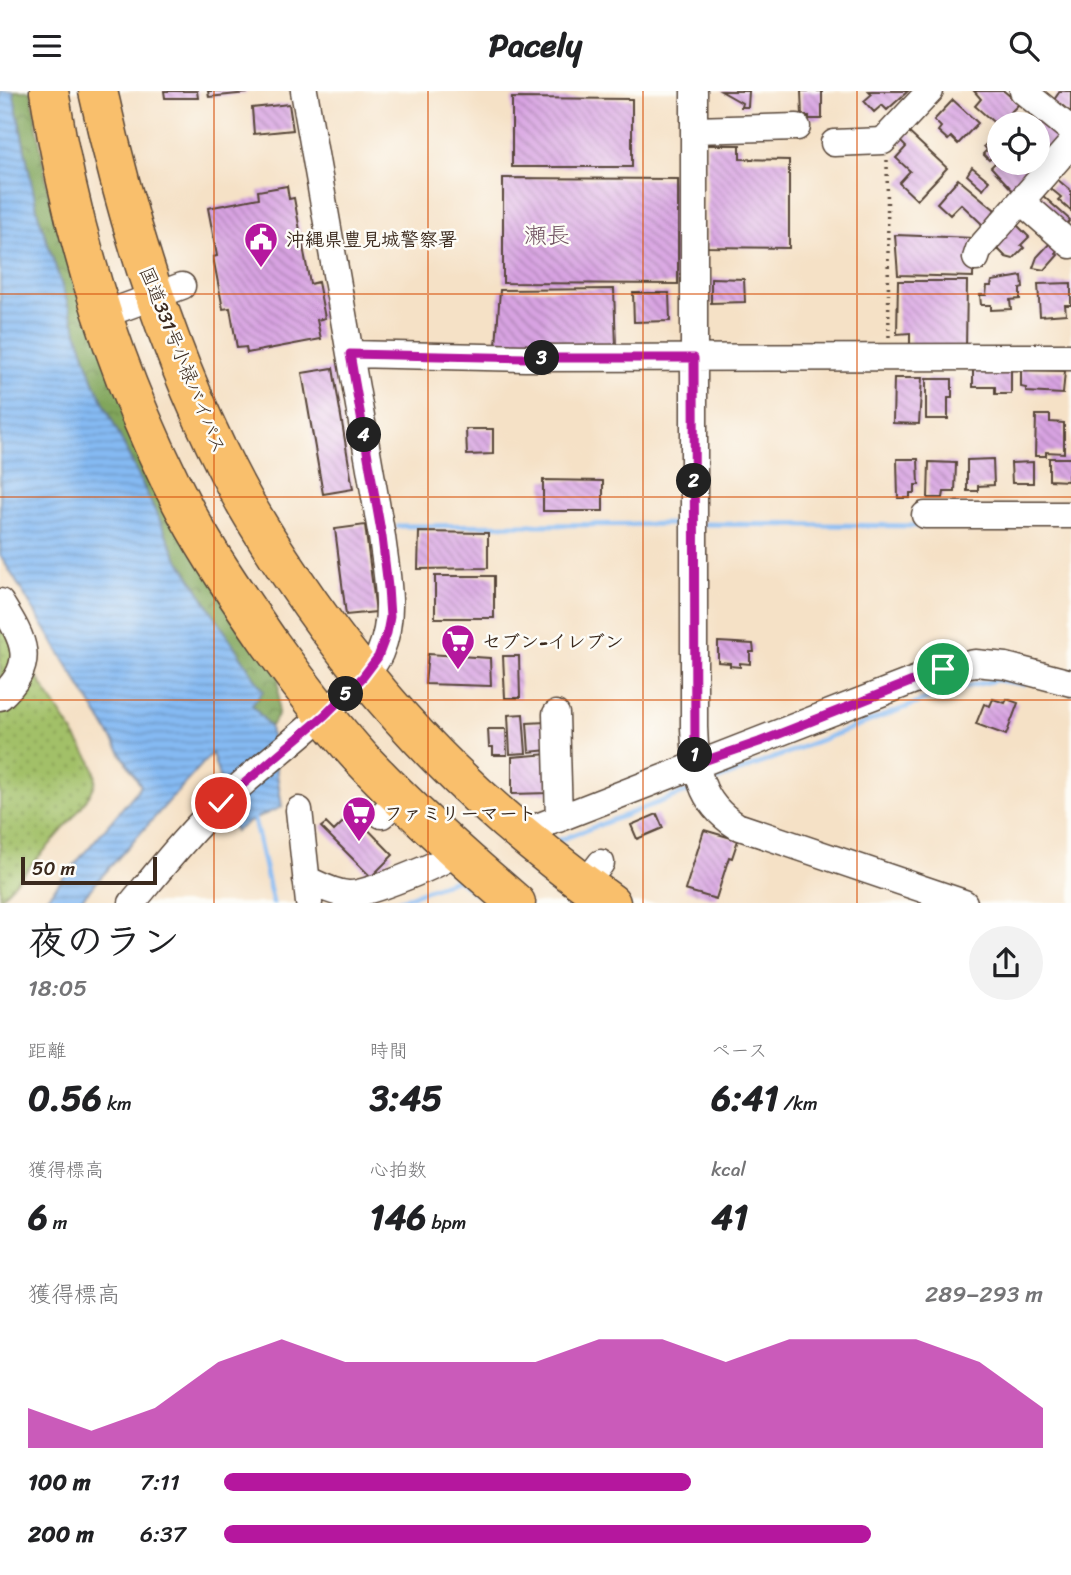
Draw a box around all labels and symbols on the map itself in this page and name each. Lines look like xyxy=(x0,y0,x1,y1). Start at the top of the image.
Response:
district label: 瀬長 xyxy=(524,215,570,256)
public building icon: 沖縄県豊見城警察署 xyxy=(242,220,280,269)
place label: 沖縄県豊見城警察署 xyxy=(286,223,457,256)
street label: 国道331号小禄バイパス xyxy=(130,261,236,459)
pin: 3 xyxy=(524,341,560,375)
pin: 4 xyxy=(346,417,382,453)
pin: 2 xyxy=(676,463,712,499)
supermarket icon: セブン-イレブン xyxy=(439,622,477,671)
place label: セブン-イレブン xyxy=(482,625,624,658)
pin xyxy=(913,639,973,699)
pin: 5 xyxy=(328,677,364,711)
pin: 1 xyxy=(678,737,712,773)
pin xyxy=(191,773,251,833)
supermarket icon: ファミリーマート xyxy=(340,794,378,843)
place label: ファミリーマート xyxy=(384,797,537,830)
scale bar xyxy=(21,854,158,886)

